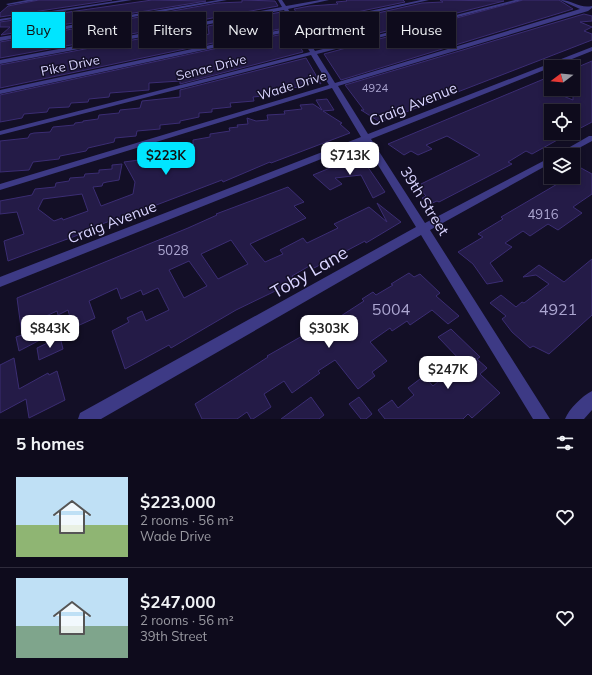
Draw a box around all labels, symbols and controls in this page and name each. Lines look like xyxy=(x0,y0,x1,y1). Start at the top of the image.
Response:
chip: Buy xyxy=(12,12,65,48)
chip: Rent xyxy=(73,12,131,48)
chip: Filters xyxy=(139,12,206,48)
chip: New xyxy=(214,12,272,48)
chip: Apartment xyxy=(280,12,379,48)
chip: House xyxy=(387,12,456,48)
street label: Pike Drive xyxy=(39,51,101,79)
street label: Senac Drive xyxy=(174,51,248,83)
north arrow xyxy=(544,60,580,96)
map controls xyxy=(544,60,580,184)
street label: Wade Drive xyxy=(256,67,328,103)
street label: Craig Avenue xyxy=(366,78,460,130)
house number: 4924 xyxy=(362,81,389,95)
button: locate xyxy=(544,104,580,140)
pin: $223K xyxy=(138,142,194,176)
pin: $713K xyxy=(322,142,378,176)
text: $223K xyxy=(146,147,186,163)
text: $713K xyxy=(330,147,370,163)
button: layers xyxy=(544,148,580,184)
street label: 39th Street xyxy=(396,163,454,239)
street label: Craig Avenue xyxy=(65,196,159,248)
house number: 4916 xyxy=(527,206,559,222)
street label: Toby Lane xyxy=(266,241,352,303)
house number: 5028 xyxy=(157,242,189,258)
house number: 5004 xyxy=(372,299,411,319)
house number: 4921 xyxy=(539,299,577,319)
pin: $843K xyxy=(22,315,78,349)
pin: $303K xyxy=(301,315,357,349)
text: $843K xyxy=(30,320,70,336)
text: $303K xyxy=(309,320,349,336)
pin: $247K xyxy=(420,356,476,390)
text: $247K xyxy=(428,361,468,377)
icon: filters xyxy=(554,432,576,454)
text: 5 homes xyxy=(16,433,84,454)
text: $223,000 xyxy=(140,491,216,512)
icon: home xyxy=(48,493,96,541)
icon: heart xyxy=(554,506,576,528)
text: 2 rooms · 56 m² xyxy=(140,512,234,528)
text: Wade Drive xyxy=(140,528,211,544)
text: $247,000 xyxy=(140,591,216,612)
icon: home xyxy=(48,594,96,642)
icon: heart xyxy=(554,607,576,629)
text: 2 rooms · 56 m² xyxy=(140,612,234,628)
text: 39th Street xyxy=(140,628,207,644)

